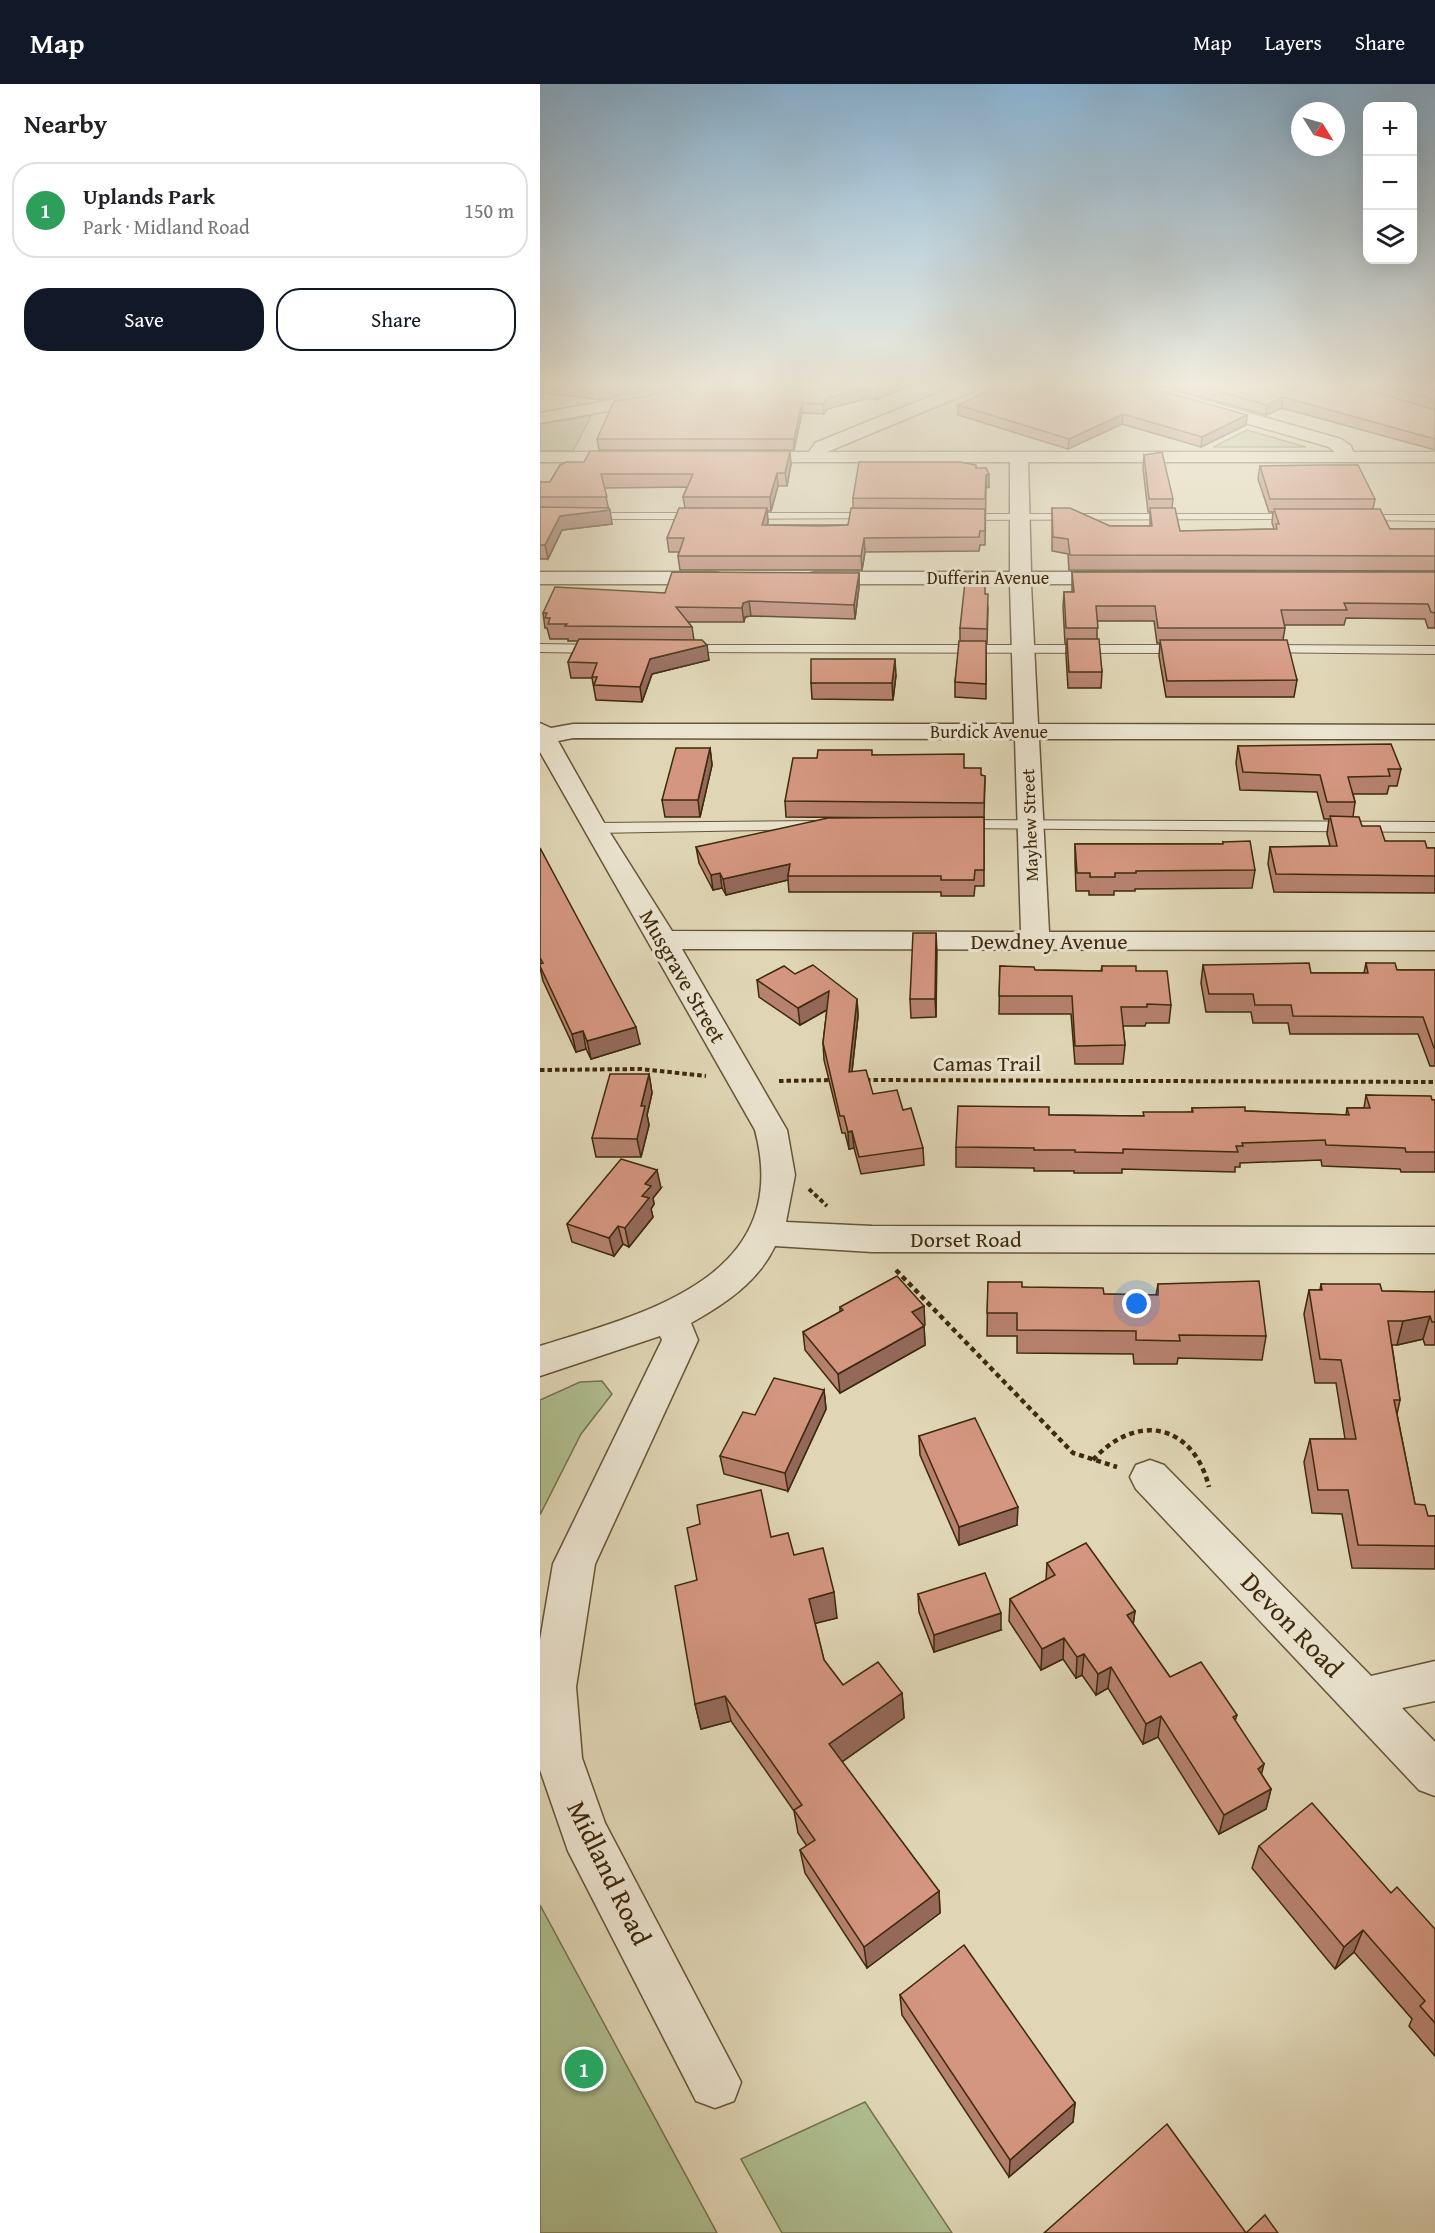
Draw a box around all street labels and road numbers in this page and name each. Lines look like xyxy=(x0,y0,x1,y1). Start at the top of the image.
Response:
street label: Dufferin Avenue xyxy=(927,564,1049,591)
street label: Burdick Avenue xyxy=(930,718,1048,745)
street label: Mayhew Street xyxy=(1014,767,1045,882)
street label: Musgrave Street xyxy=(632,903,734,1049)
street label: Dewdney Avenue xyxy=(970,925,1128,957)
street label: Camas Trail xyxy=(933,1047,1041,1079)
street label: Dorset Road xyxy=(910,1223,1022,1255)
street label: Devon Road xyxy=(1232,1562,1354,1687)
street label: Midland Road xyxy=(558,1793,662,1952)

